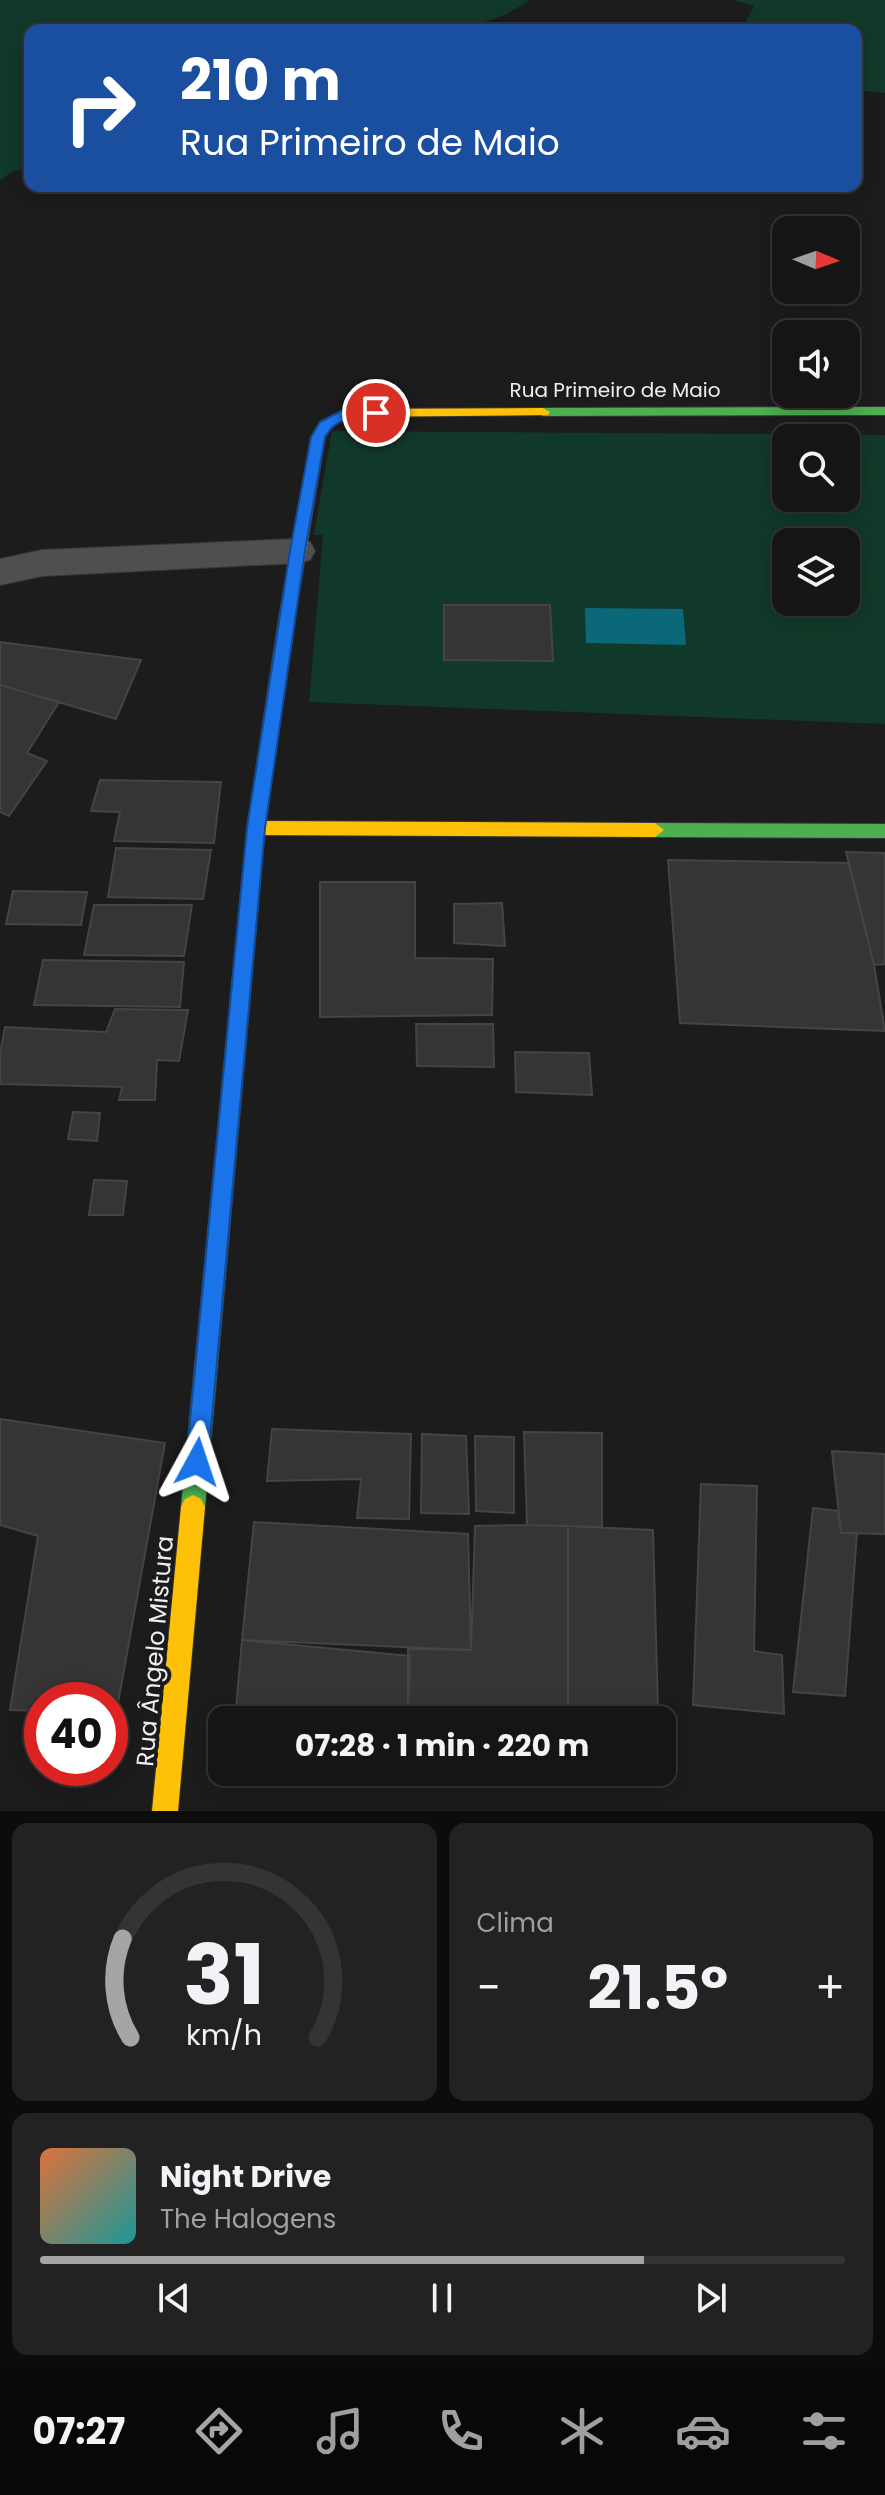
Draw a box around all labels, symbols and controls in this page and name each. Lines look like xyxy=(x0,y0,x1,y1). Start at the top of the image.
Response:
text: 210 m xyxy=(180,41,341,120)
icon: right xyxy=(48,56,152,160)
text: Rua Primeiro de Maio xyxy=(180,117,560,168)
north arrow xyxy=(772,216,860,304)
map controls xyxy=(772,216,860,616)
button: sound xyxy=(772,320,860,408)
street label: Rua Primeiro de Maio xyxy=(509,376,721,404)
pin xyxy=(342,379,410,447)
icon: arrive xyxy=(354,391,398,435)
button: search xyxy=(772,424,860,512)
button: layers xyxy=(772,528,860,616)
position arrow xyxy=(155,1420,239,1504)
street label: Rua Ângelo Mistura xyxy=(128,1534,181,1768)
speed limit sign: 40 xyxy=(24,1682,128,1786)
text: 07:28 · 1 min · 220 m xyxy=(295,1724,589,1767)
text: Clima xyxy=(477,1905,554,1941)
text: 31 xyxy=(183,1917,265,2033)
text: 21.5° xyxy=(588,1946,728,2030)
text: − xyxy=(477,1957,501,2018)
text: + xyxy=(815,1957,845,2018)
text: km/h xyxy=(186,2015,262,2055)
text: Night Drive xyxy=(160,2155,331,2198)
text: The Halogens xyxy=(160,2201,336,2237)
icon: previous xyxy=(152,2276,196,2320)
icon: pause xyxy=(420,2276,464,2320)
icon: next xyxy=(689,2276,733,2320)
icon: directions xyxy=(191,2403,247,2459)
icon: music xyxy=(312,2403,368,2459)
icon: phone xyxy=(433,2403,489,2459)
icon: climate xyxy=(554,2403,610,2459)
icon: car xyxy=(675,2403,731,2459)
icon: filters xyxy=(796,2403,852,2459)
text: 07:27 xyxy=(33,2406,125,2457)

